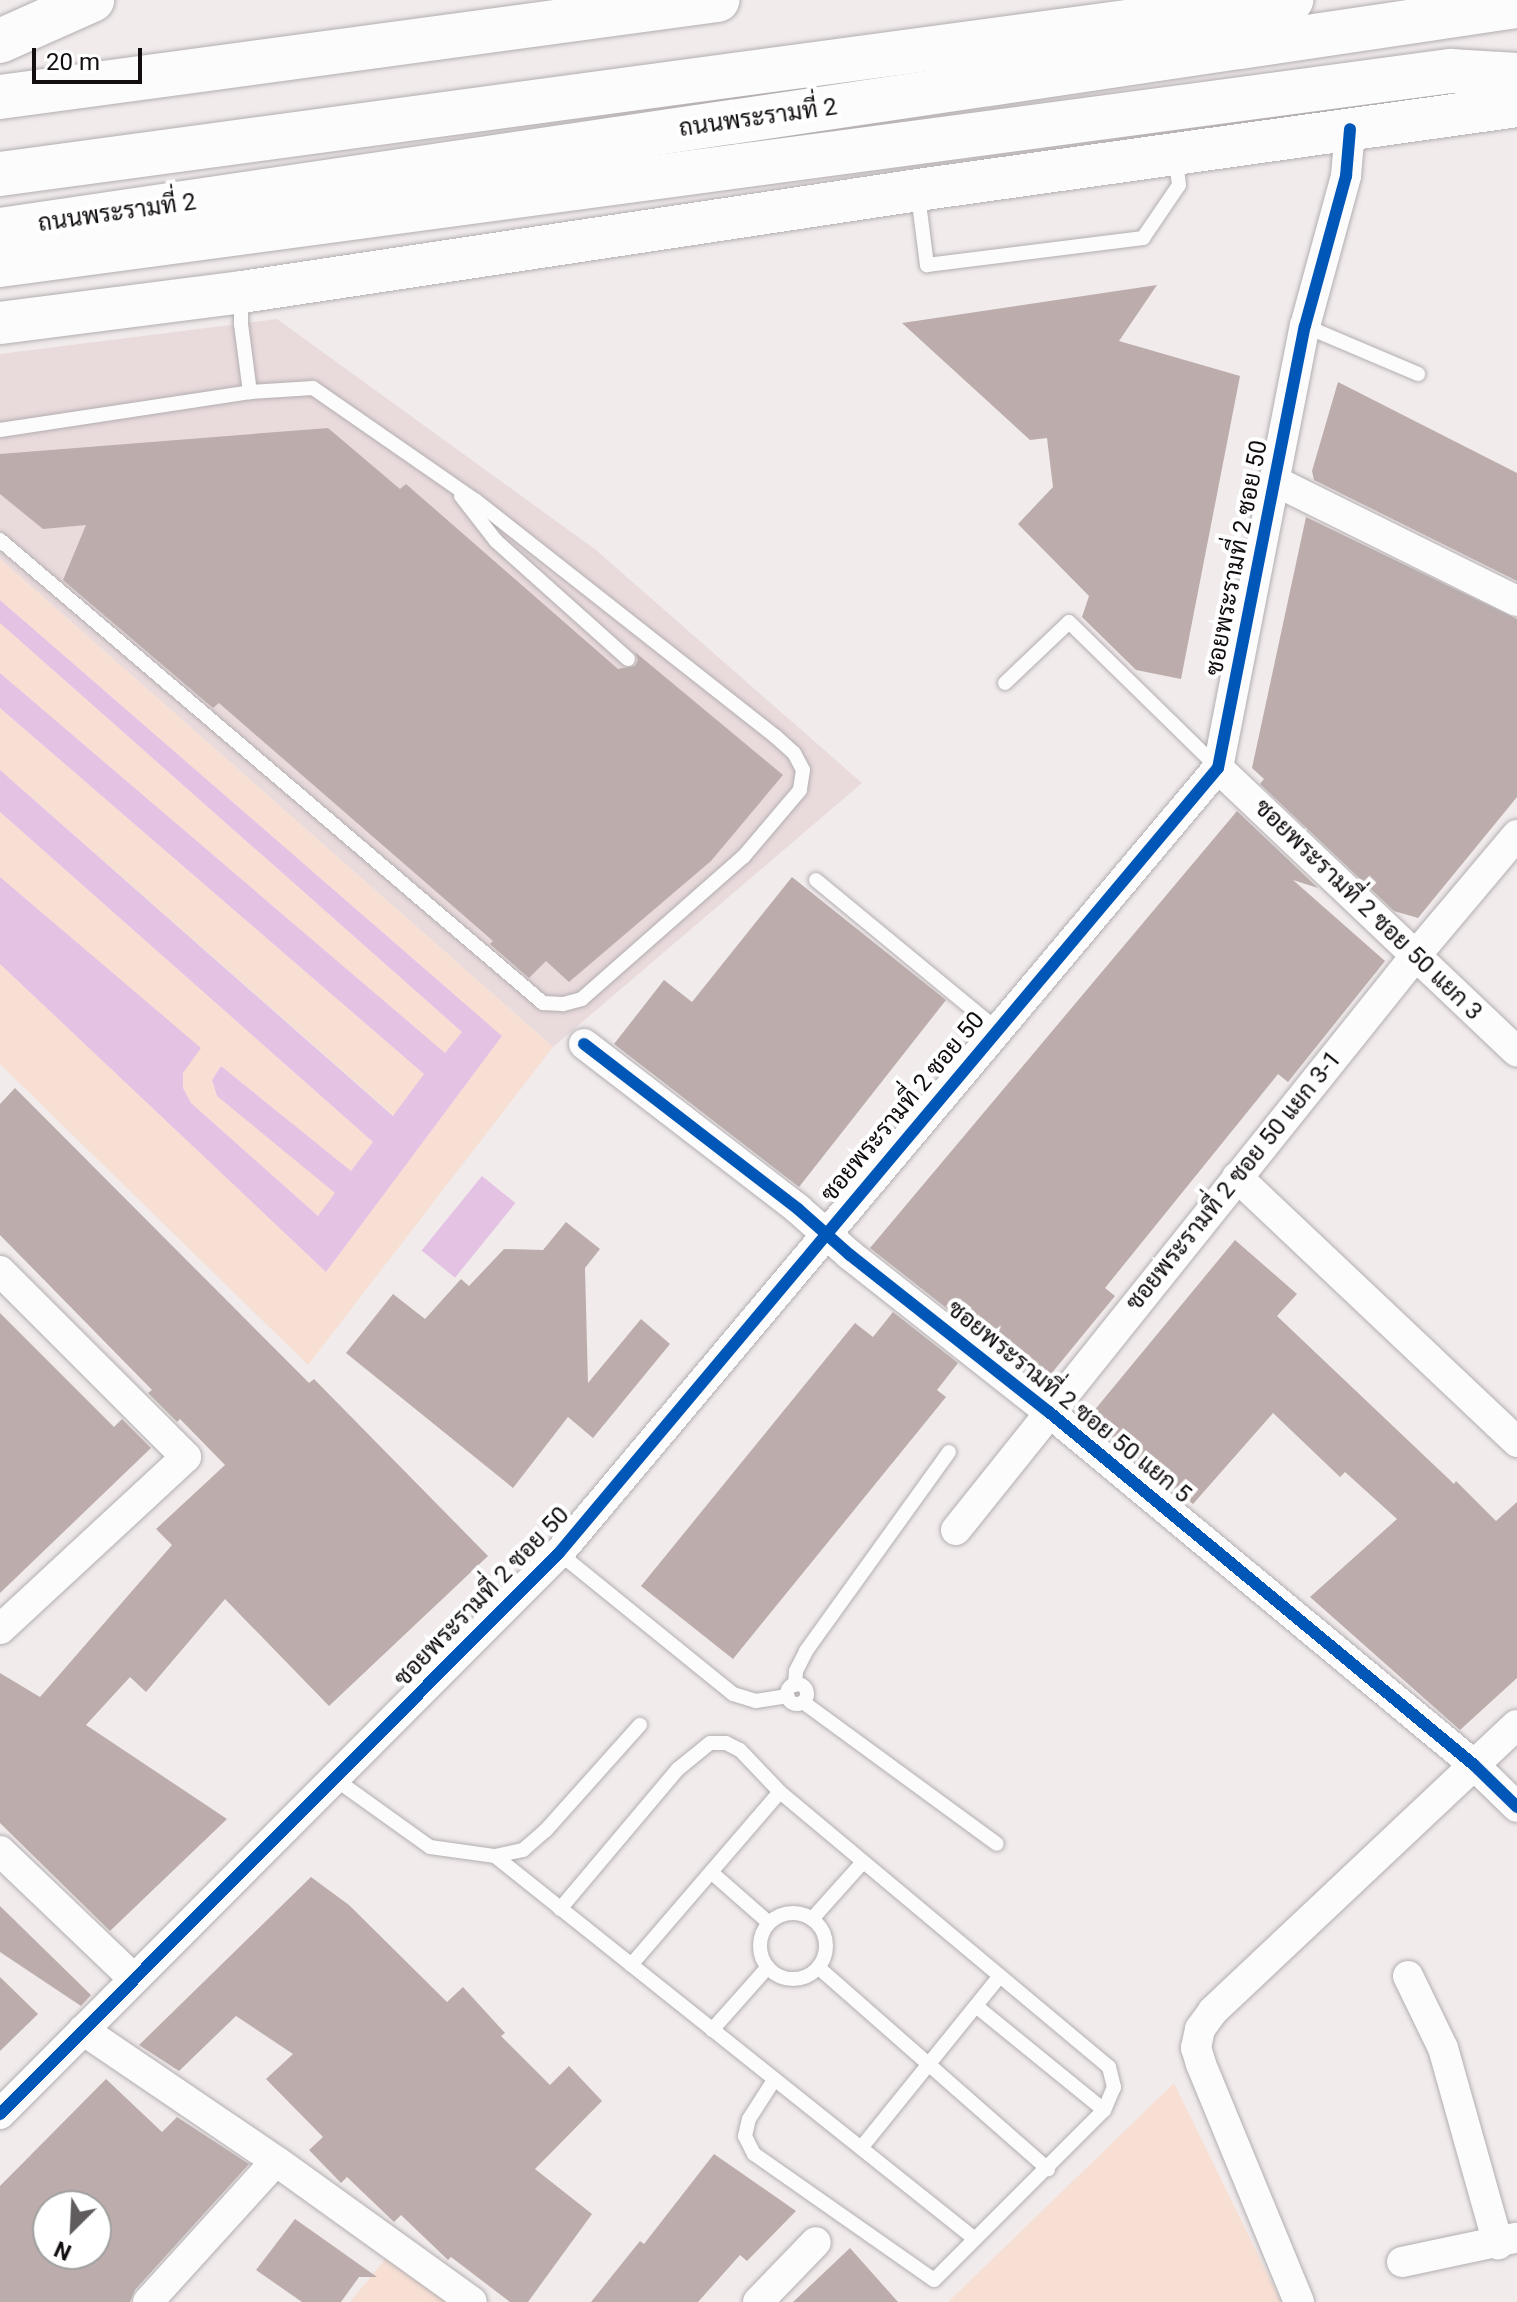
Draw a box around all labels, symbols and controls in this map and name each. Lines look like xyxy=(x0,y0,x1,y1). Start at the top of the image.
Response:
scale bar xyxy=(36,32,146,82)
text: 20 m xyxy=(46,48,100,76)
street label: ถนนพระรามที่ 2 xyxy=(677,93,839,143)
street label: ถนนพระรามที่ 2 xyxy=(36,188,198,238)
street label: ซอยพระรามที่ 2 ซอย 50 xyxy=(1200,438,1274,678)
street label: ซอยพระรามที่ 2 ซอย 50 แยก 3 xyxy=(1248,793,1488,1027)
street label: ซอยพระรามที่ 2 ซอย 50 xyxy=(815,1006,991,1208)
street label: ซอยพระรามที่ 2 ซอย 50 แยก 3-1 xyxy=(1120,1045,1348,1317)
street label: ซอยพระรามที่ 2 ซอย 50 แยก 5 xyxy=(941,1295,1197,1509)
street label: ซอยพระรามที่ 2 ซอย 50 xyxy=(389,1501,575,1693)
north arrow xyxy=(32,2190,112,2270)
text: N xyxy=(51,2236,75,2265)

